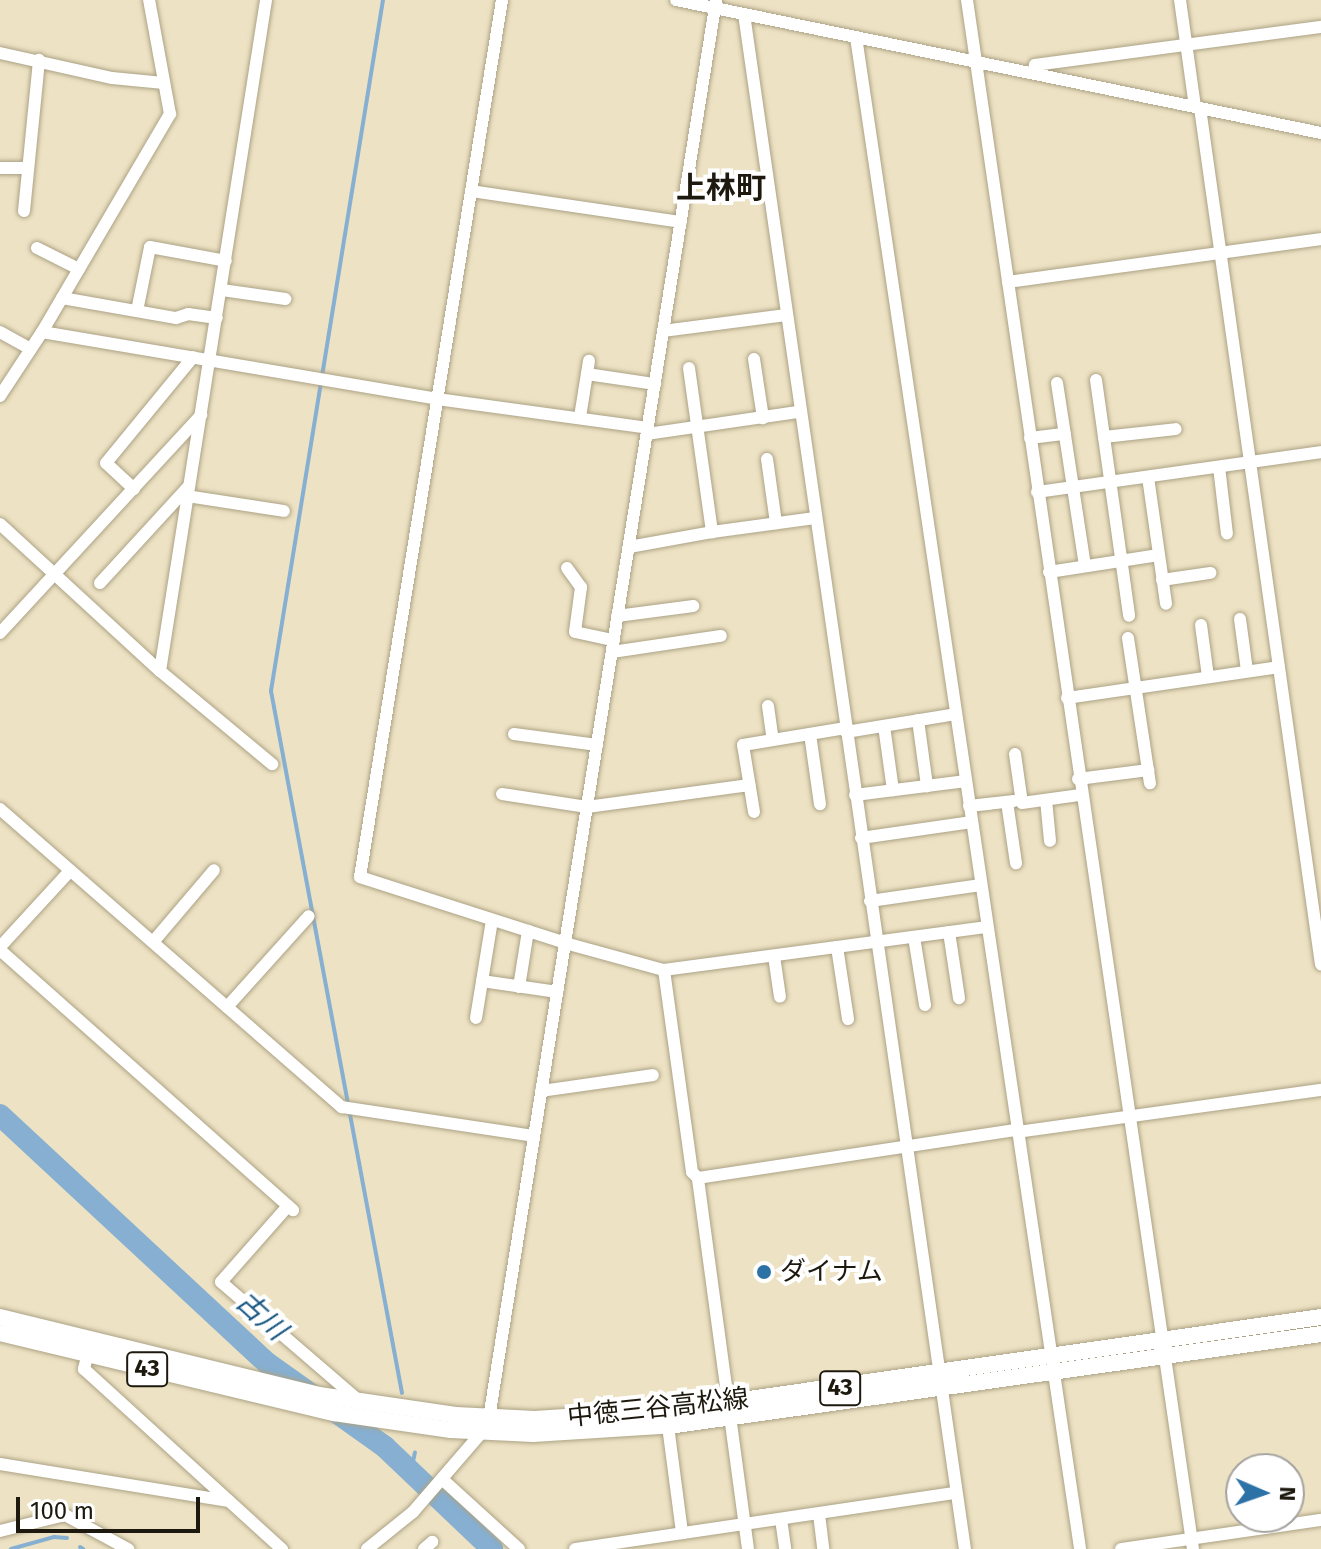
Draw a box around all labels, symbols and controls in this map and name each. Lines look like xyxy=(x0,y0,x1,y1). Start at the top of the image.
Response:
district label: 上林町 xyxy=(676,170,766,206)
place label: ダイナム xyxy=(780,1256,884,1288)
marker: ダイナム xyxy=(755,1263,773,1281)
water label: 古川 xyxy=(229,1285,293,1347)
road number: 43 xyxy=(125,1349,169,1389)
road number: 43 xyxy=(818,1368,862,1408)
street label: 中徳三谷高松線 xyxy=(566,1383,750,1433)
north arrow xyxy=(1225,1453,1305,1533)
scale bar xyxy=(20,1481,204,1531)
text: N xyxy=(1274,1486,1301,1502)
text: 100 m xyxy=(30,1497,94,1525)

